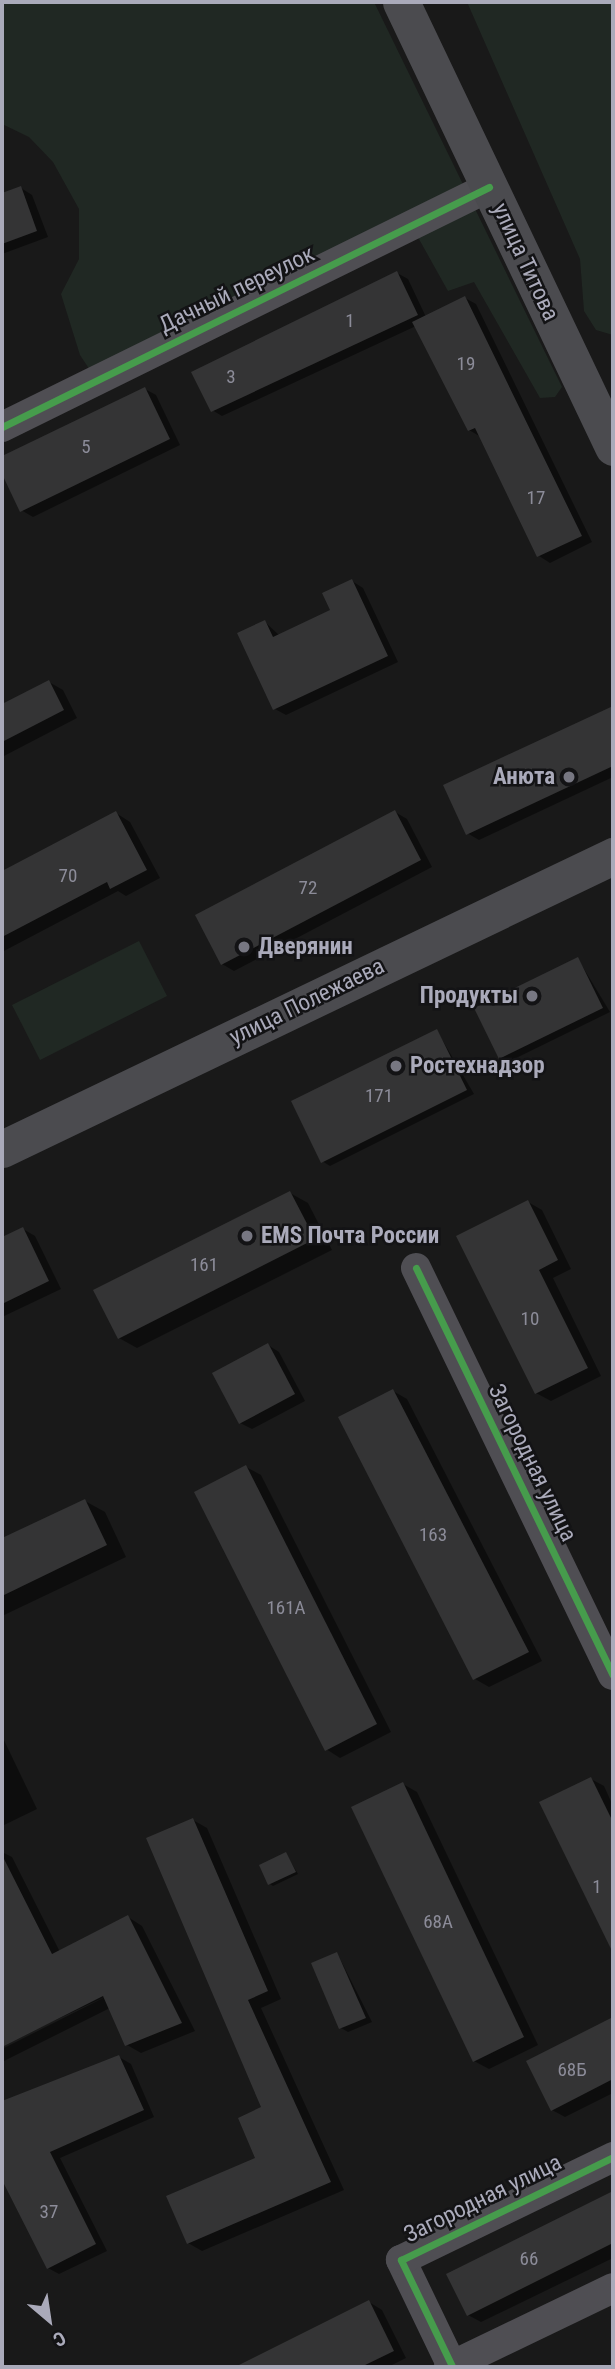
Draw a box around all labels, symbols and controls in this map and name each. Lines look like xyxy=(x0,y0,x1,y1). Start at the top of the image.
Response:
street label: улица Титова xyxy=(486,199,564,325)
street label: Дачный переулок xyxy=(155,240,319,340)
house number: 1 xyxy=(345,310,355,332)
house number: 19 xyxy=(457,353,475,375)
house number: 3 xyxy=(226,366,236,388)
house number: 5 xyxy=(81,436,91,458)
house number: 17 xyxy=(527,487,545,509)
place label: Анюта xyxy=(493,763,555,791)
marker: Анюта xyxy=(561,769,577,785)
house number: 70 xyxy=(59,865,77,887)
house number: 72 xyxy=(299,877,317,899)
place label: Дверянин xyxy=(258,933,353,961)
marker: Дверянин xyxy=(236,939,252,955)
street label: улица Полежаева xyxy=(225,953,389,1051)
place label: Продукты xyxy=(420,982,518,1010)
marker: Продукты xyxy=(524,988,540,1004)
place label: Ростехнадзор xyxy=(410,1052,545,1080)
marker: Ростехнадзор xyxy=(388,1058,404,1074)
house number: 171 xyxy=(365,1085,393,1107)
place label: EMS Почта России xyxy=(261,1222,439,1250)
marker: EMS Почта России xyxy=(239,1228,255,1244)
house number: 161 xyxy=(190,1254,218,1276)
house number: 10 xyxy=(521,1308,539,1330)
street label: Загородная улица xyxy=(482,1380,582,1546)
house number: 163 xyxy=(419,1524,447,1546)
house number: 161А xyxy=(266,1597,306,1619)
house number: 1 xyxy=(592,1876,602,1898)
house number: 68А xyxy=(423,1911,453,1933)
house number: 68Б xyxy=(557,2059,587,2081)
street label: Загородная улица xyxy=(400,2149,566,2249)
house number: 37 xyxy=(40,2201,58,2223)
house number: 66 xyxy=(520,2248,538,2270)
north arrow xyxy=(14,2285,84,2355)
text: С xyxy=(49,2326,70,2351)

